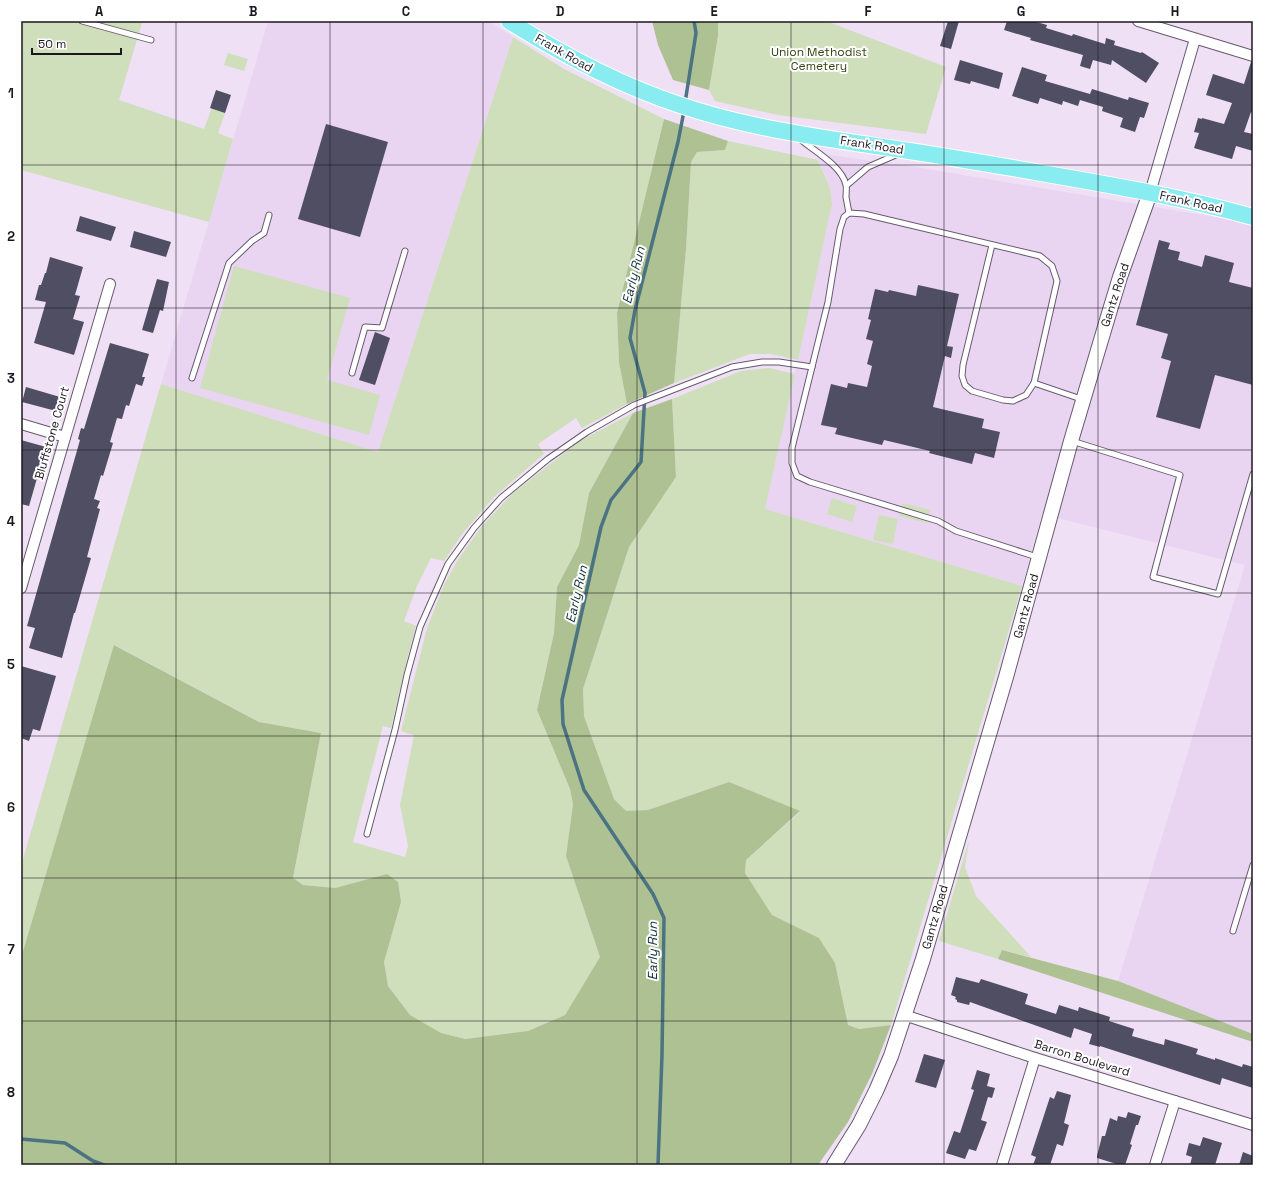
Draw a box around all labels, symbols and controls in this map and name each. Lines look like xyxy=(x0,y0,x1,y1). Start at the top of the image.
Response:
text: A xyxy=(95,3,104,20)
text: B xyxy=(249,3,258,20)
text: C xyxy=(402,3,410,20)
text: D xyxy=(556,3,565,20)
text: E xyxy=(710,3,718,20)
text: F xyxy=(865,3,872,20)
text: G xyxy=(1017,3,1025,20)
text: H xyxy=(1171,3,1179,20)
scale bar xyxy=(32,30,121,56)
street label: Frank Road xyxy=(532,30,596,76)
text: 50 m xyxy=(38,36,66,52)
park label: Union Methodist Cemetery xyxy=(771,44,867,74)
text: 1 xyxy=(8,85,14,102)
street label: Frank Road xyxy=(839,132,905,158)
street label: Frank Road xyxy=(1158,187,1224,217)
text: 2 xyxy=(7,228,15,245)
water label: Early Run xyxy=(618,244,649,305)
street label: Gantz Road xyxy=(1097,261,1133,329)
text: 3 xyxy=(7,370,15,387)
street label: Bluffstone Court xyxy=(31,385,73,481)
text: 4 xyxy=(7,513,15,530)
water label: Early Run xyxy=(562,563,592,624)
street label: Gantz Road xyxy=(1010,572,1042,640)
text: 5 xyxy=(7,656,15,673)
text: 6 xyxy=(7,799,15,816)
street label: Gantz Road xyxy=(918,883,952,951)
water label: Early Run xyxy=(644,921,661,980)
text: 7 xyxy=(7,941,15,958)
street label: Barron Boulevard xyxy=(1032,1036,1132,1080)
text: 8 xyxy=(7,1084,15,1101)

